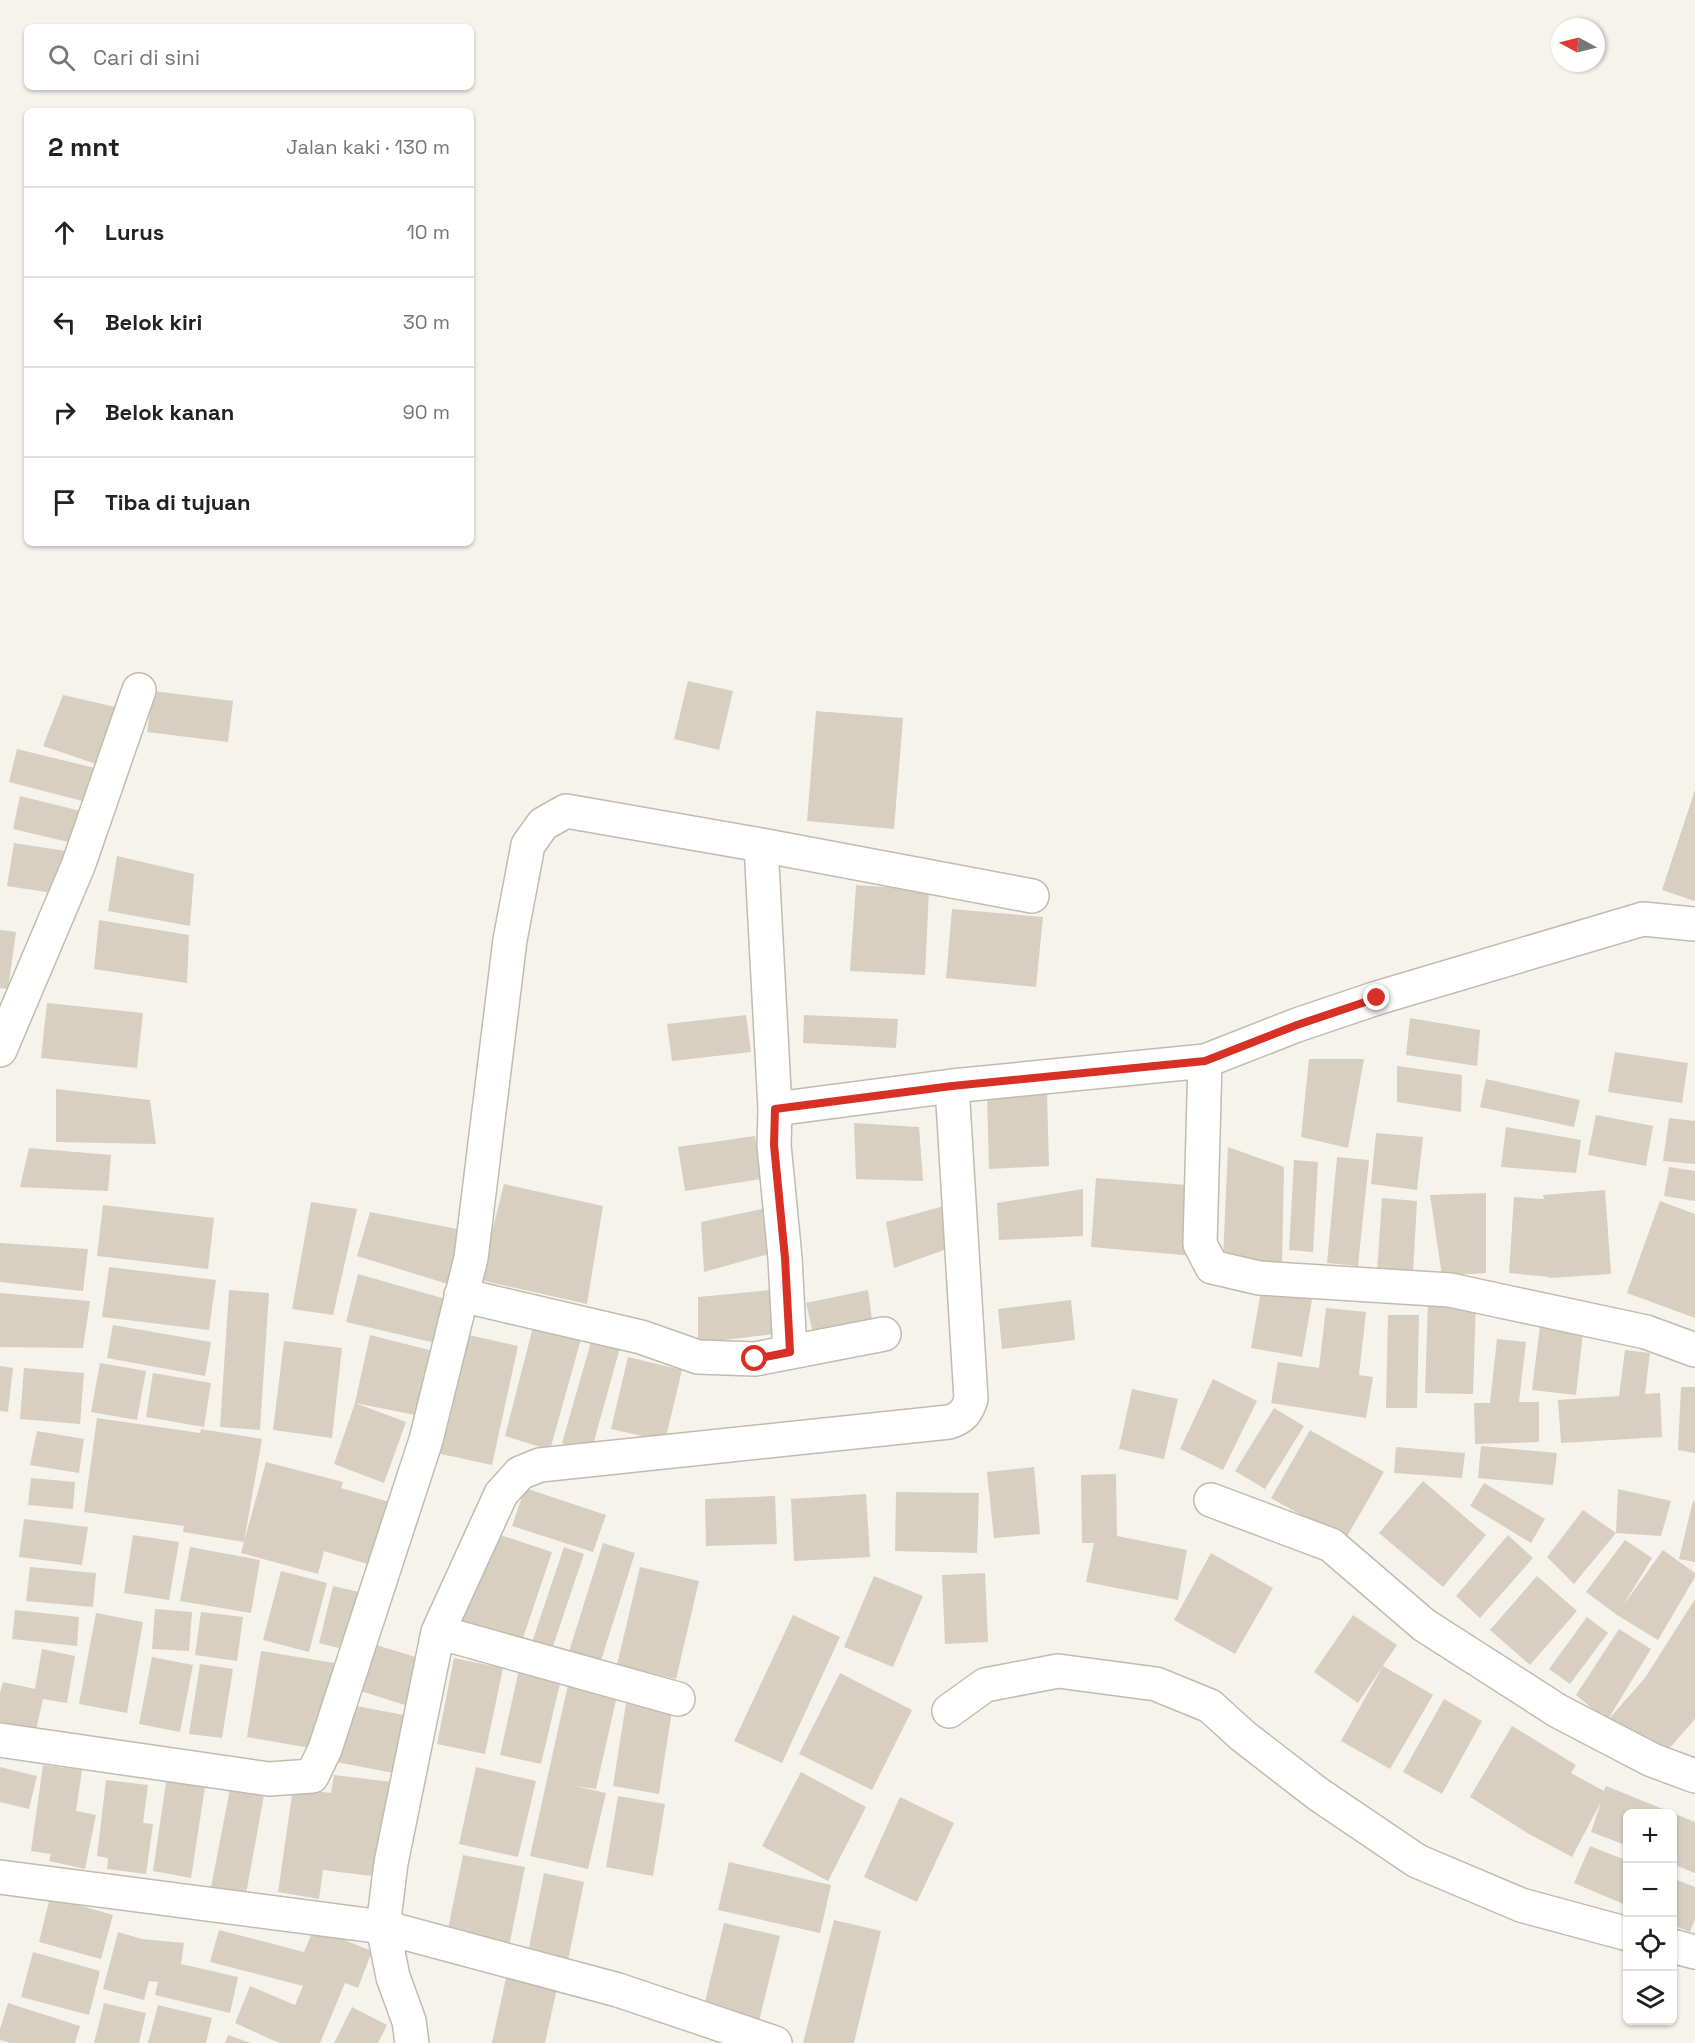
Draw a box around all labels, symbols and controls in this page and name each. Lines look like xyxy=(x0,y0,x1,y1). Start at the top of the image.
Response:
north arrow xyxy=(1551,18,1605,72)
search box xyxy=(24,24,474,90)
icon: search xyxy=(45,41,78,74)
text: Cari di sini xyxy=(93,43,200,71)
text: 2 mnt xyxy=(48,130,120,164)
text: Jalan kaki · 130 m xyxy=(286,134,450,160)
icon: ahead xyxy=(48,216,81,249)
text: Lurus xyxy=(105,218,164,246)
text: 10 m xyxy=(406,219,450,245)
icon: left xyxy=(48,306,81,339)
text: Belok kiri xyxy=(105,308,202,336)
text: 30 m xyxy=(403,309,450,335)
icon: right xyxy=(48,396,81,429)
text: Belok kanan xyxy=(105,398,234,426)
text: 90 m xyxy=(403,399,450,425)
icon: arrive xyxy=(48,486,81,519)
text: Tiba di tujuan xyxy=(105,488,251,516)
route end xyxy=(1363,984,1389,1010)
route start xyxy=(741,1345,767,1371)
map controls xyxy=(1623,1809,1677,2025)
button: + xyxy=(1623,1809,1677,1863)
button: − xyxy=(1623,1863,1677,1917)
button: locate xyxy=(1623,1917,1677,1971)
button: layers xyxy=(1623,1971,1677,2025)

